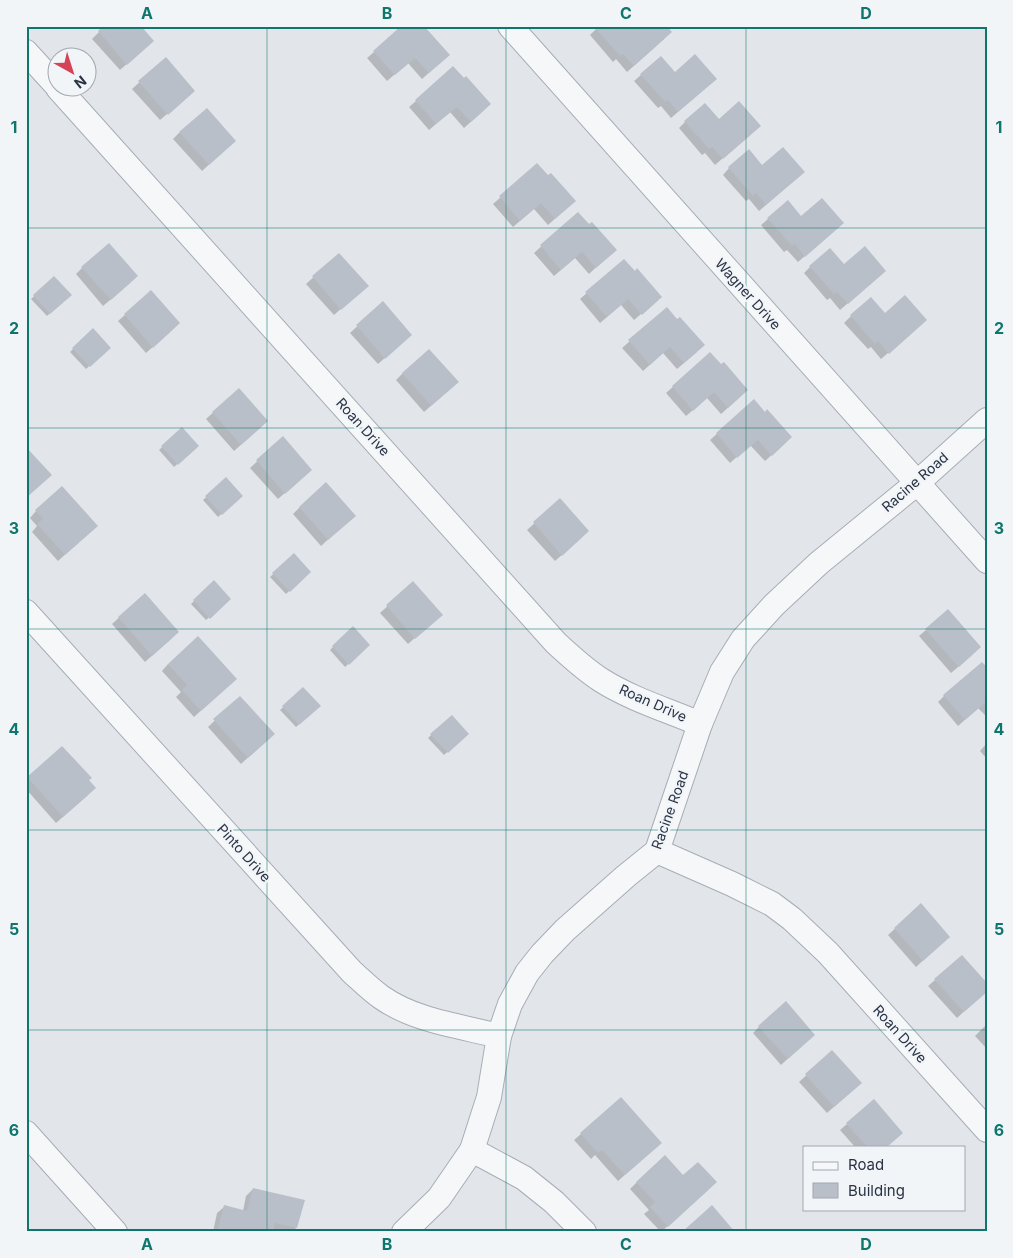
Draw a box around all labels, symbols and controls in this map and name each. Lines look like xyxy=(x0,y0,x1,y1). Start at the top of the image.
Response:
text: A xyxy=(141,3,153,23)
text: B xyxy=(382,3,392,23)
text: C xyxy=(620,3,632,23)
text: D xyxy=(860,3,872,23)
north arrow xyxy=(48,48,98,98)
text: N xyxy=(71,73,90,92)
text: 1 xyxy=(11,117,17,137)
text: 1 xyxy=(996,117,1002,137)
street label: Wagner Drive xyxy=(712,255,785,333)
text: 2 xyxy=(9,318,19,338)
text: 2 xyxy=(994,318,1004,338)
street label: Roan Drive xyxy=(333,394,394,459)
street label: Racine Road xyxy=(878,448,951,515)
text: 3 xyxy=(9,518,19,538)
text: 3 xyxy=(994,518,1004,538)
street label: Roan Drive xyxy=(617,680,690,725)
text: 4 xyxy=(9,719,20,739)
text: 4 xyxy=(994,719,1005,739)
street label: Racine Road xyxy=(647,768,692,851)
street label: Pinto Drive xyxy=(214,820,275,885)
text: 5 xyxy=(9,919,19,939)
text: 5 xyxy=(994,919,1004,939)
street label: Roan Drive xyxy=(870,1001,931,1066)
text: 6 xyxy=(9,1120,19,1140)
text: 6 xyxy=(994,1120,1004,1140)
legend xyxy=(803,1146,966,1210)
text: Road xyxy=(848,1155,884,1174)
text: Building xyxy=(848,1181,905,1200)
text: A xyxy=(141,1234,153,1254)
text: B xyxy=(382,1234,392,1254)
text: C xyxy=(620,1234,632,1254)
text: D xyxy=(860,1234,872,1254)

